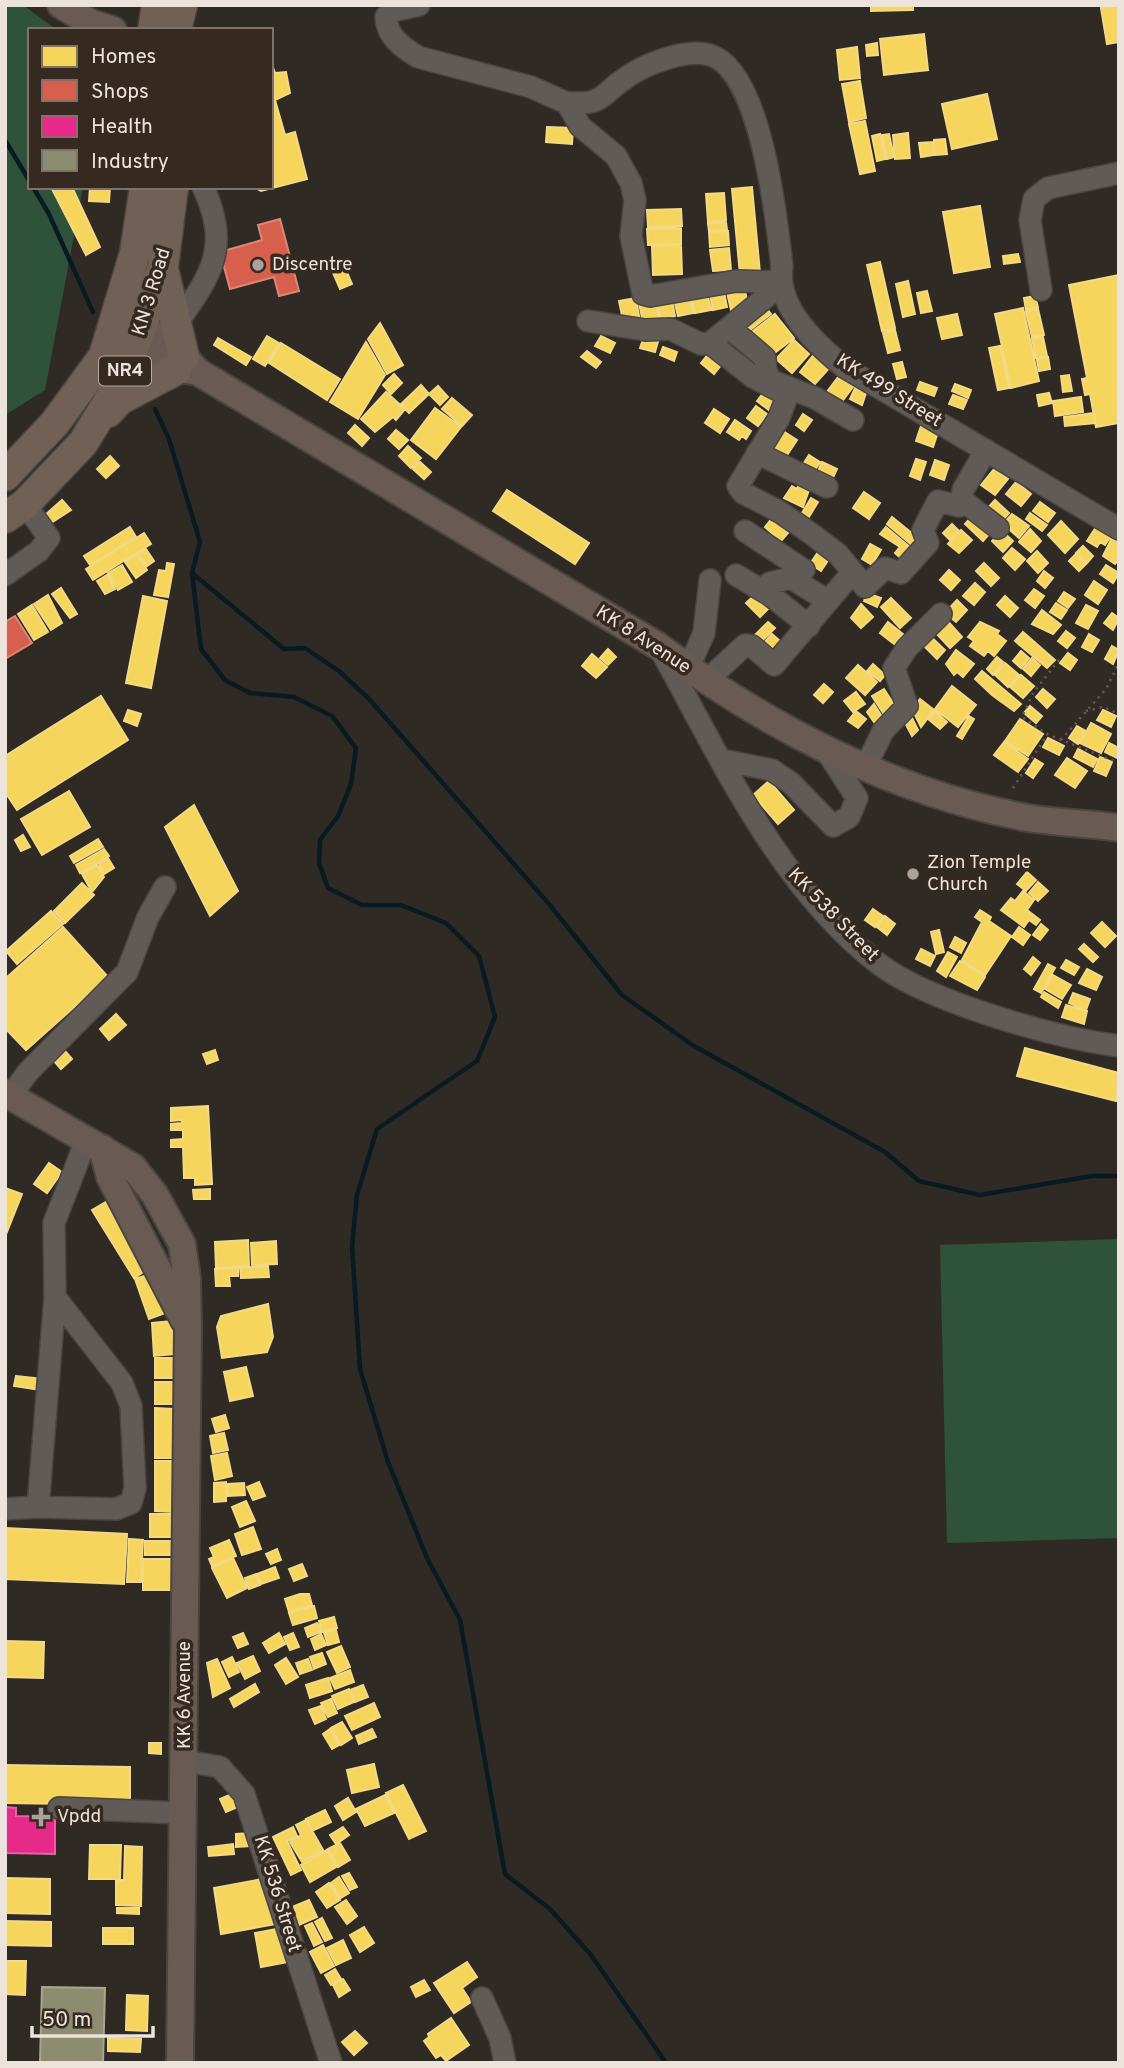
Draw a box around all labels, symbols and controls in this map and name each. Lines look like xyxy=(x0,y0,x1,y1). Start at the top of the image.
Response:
legend xyxy=(28,28,273,189)
text: Homes xyxy=(91,44,156,71)
text: Shops xyxy=(91,79,149,106)
text: Health xyxy=(91,114,153,141)
text: Industry xyxy=(91,149,169,176)
street label: KN 3 Road xyxy=(127,245,177,339)
place label: Discentre xyxy=(272,253,353,277)
marker: Discentre xyxy=(250,257,266,273)
street label: KK 499 Street xyxy=(832,349,946,433)
road number: NR4 xyxy=(99,356,151,386)
street label: KK 8 Avenue xyxy=(591,600,695,680)
place label: Zion Temple Church xyxy=(927,851,1031,897)
street label: KK 538 Street xyxy=(782,863,884,967)
marker: Zion Temple Church xyxy=(905,866,921,882)
street label: KK 6 Avenue xyxy=(173,1641,197,1749)
place label: Vpdd xyxy=(57,1805,101,1829)
marker: Vpdd xyxy=(31,1807,51,1827)
street label: KK 536 Street xyxy=(248,1833,306,1955)
scale bar xyxy=(32,1994,152,2038)
text: 50 m xyxy=(42,2007,91,2034)

